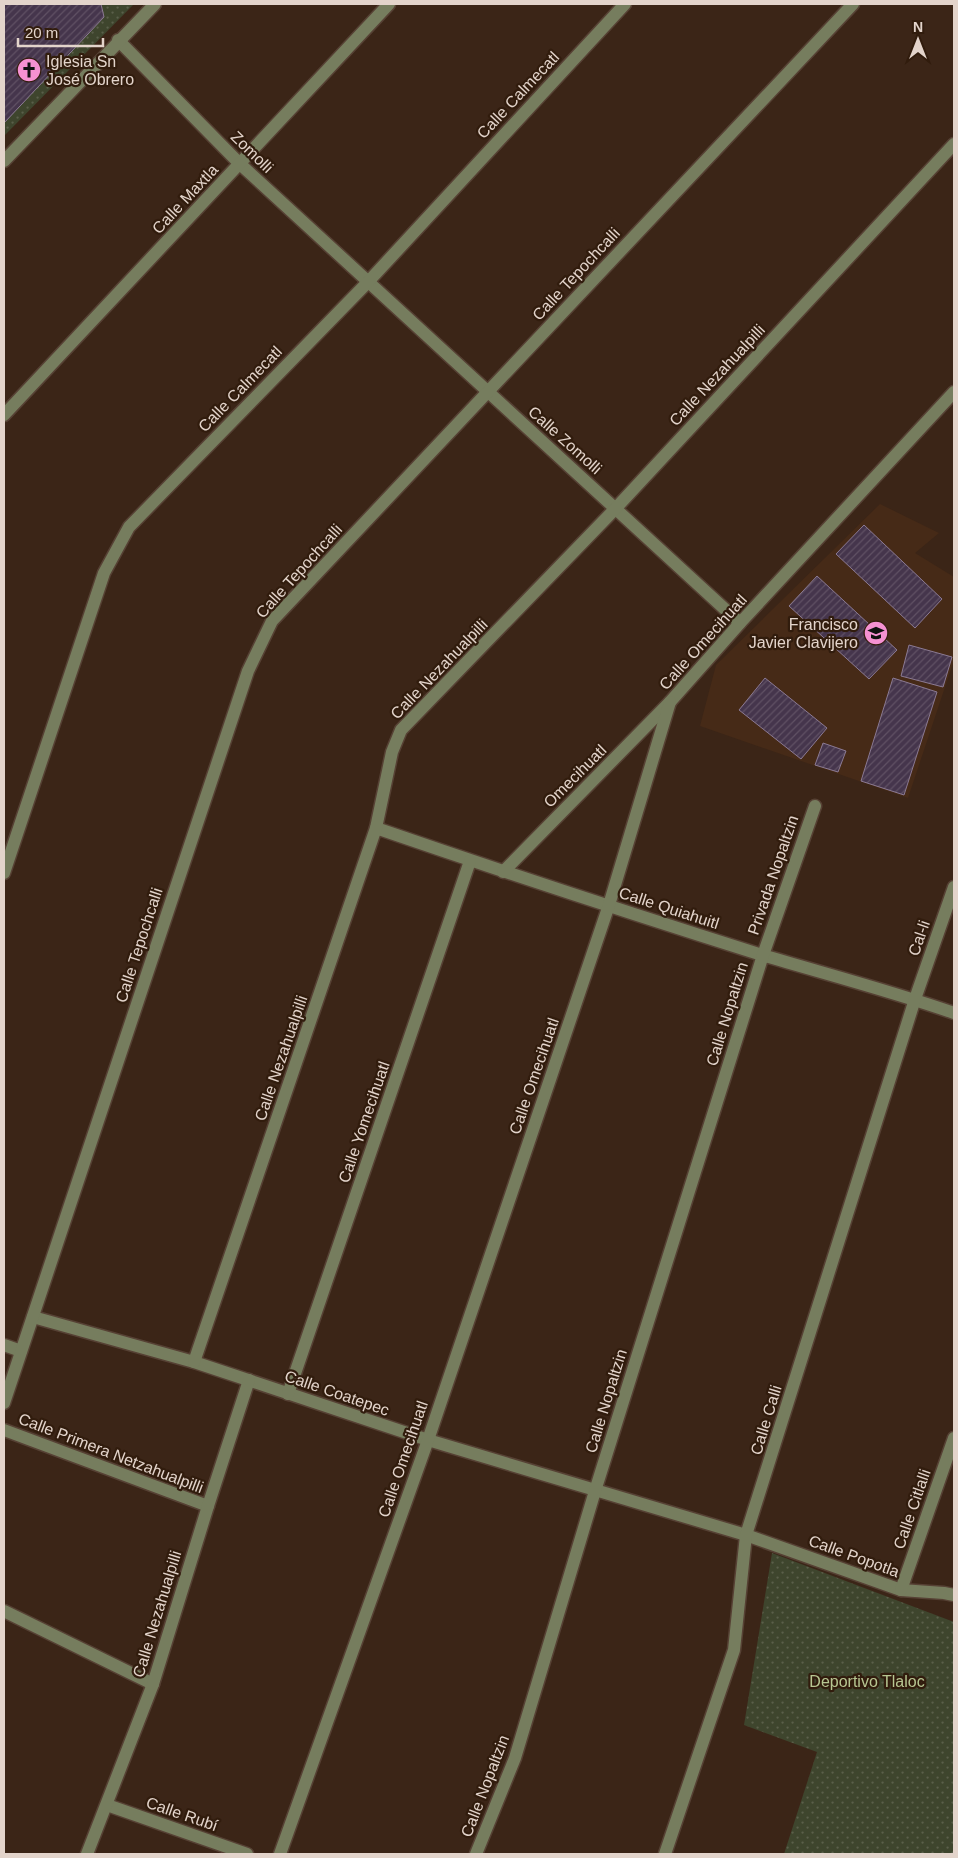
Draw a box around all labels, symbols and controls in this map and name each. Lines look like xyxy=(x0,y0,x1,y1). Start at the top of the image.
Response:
scale bar xyxy=(18,15,102,47)
north arrow xyxy=(893,15,943,65)
text: N xyxy=(913,19,923,35)
text: 20 m xyxy=(25,24,58,41)
street label: Calle Calmecatl xyxy=(474,48,562,142)
place label: Iglesia Sn José Obrero xyxy=(46,53,134,88)
church icon: Iglesia Sn José Obrero xyxy=(16,57,42,83)
street label: Zomolli xyxy=(228,128,276,176)
street label: Calle Maxtla xyxy=(149,161,221,237)
street label: Calle Tepochcalli xyxy=(529,224,623,324)
street label: Calle Nezahualpilli xyxy=(666,321,768,429)
street label: Calle Calmecatl xyxy=(195,343,285,435)
street label: Calle Zomolli xyxy=(525,403,605,477)
street label: Calle Tepochcalli xyxy=(253,521,345,621)
street label: Calle Omecihuatl xyxy=(656,591,750,693)
street label: Calle Nezahualpilli xyxy=(387,616,491,722)
place label: Francisco Javier Clavijero xyxy=(749,616,858,651)
school or university icon: Francisco Javier Clavijero xyxy=(863,620,889,646)
street label: Omecihuatl xyxy=(540,741,610,811)
street label: Privada Nopaltzin xyxy=(745,813,801,937)
street label: Calle Quiahuitl xyxy=(617,884,721,932)
street label: Calle Tepochcalli xyxy=(112,885,166,1005)
street label: Cal-li xyxy=(905,918,933,958)
street label: Calle Nopaltzin xyxy=(703,960,751,1068)
street label: Calle Nezahualpilli xyxy=(252,993,310,1123)
street label: Calle Omecihuatl xyxy=(506,1016,562,1136)
street label: Calle Yomecihuatl xyxy=(335,1059,393,1185)
street label: Calle Nopaltzin xyxy=(582,1347,630,1455)
street label: Calle Coatepec xyxy=(283,1367,391,1419)
street label: Calle Calli xyxy=(747,1383,785,1457)
street label: Calle Omecihuatl xyxy=(375,1399,431,1519)
street label: Calle Primera Netzahualpilli xyxy=(16,1410,206,1496)
street label: Calle Citlalli xyxy=(890,1467,934,1551)
street label: Calle Popotla xyxy=(806,1532,902,1580)
street label: Calle Nezahualpilli xyxy=(130,1549,184,1679)
park label: Deportivo Tlaloc xyxy=(809,1673,925,1690)
street label: Calle Nopaltzin xyxy=(458,1733,512,1839)
street label: Calle Rubí xyxy=(144,1794,221,1834)

